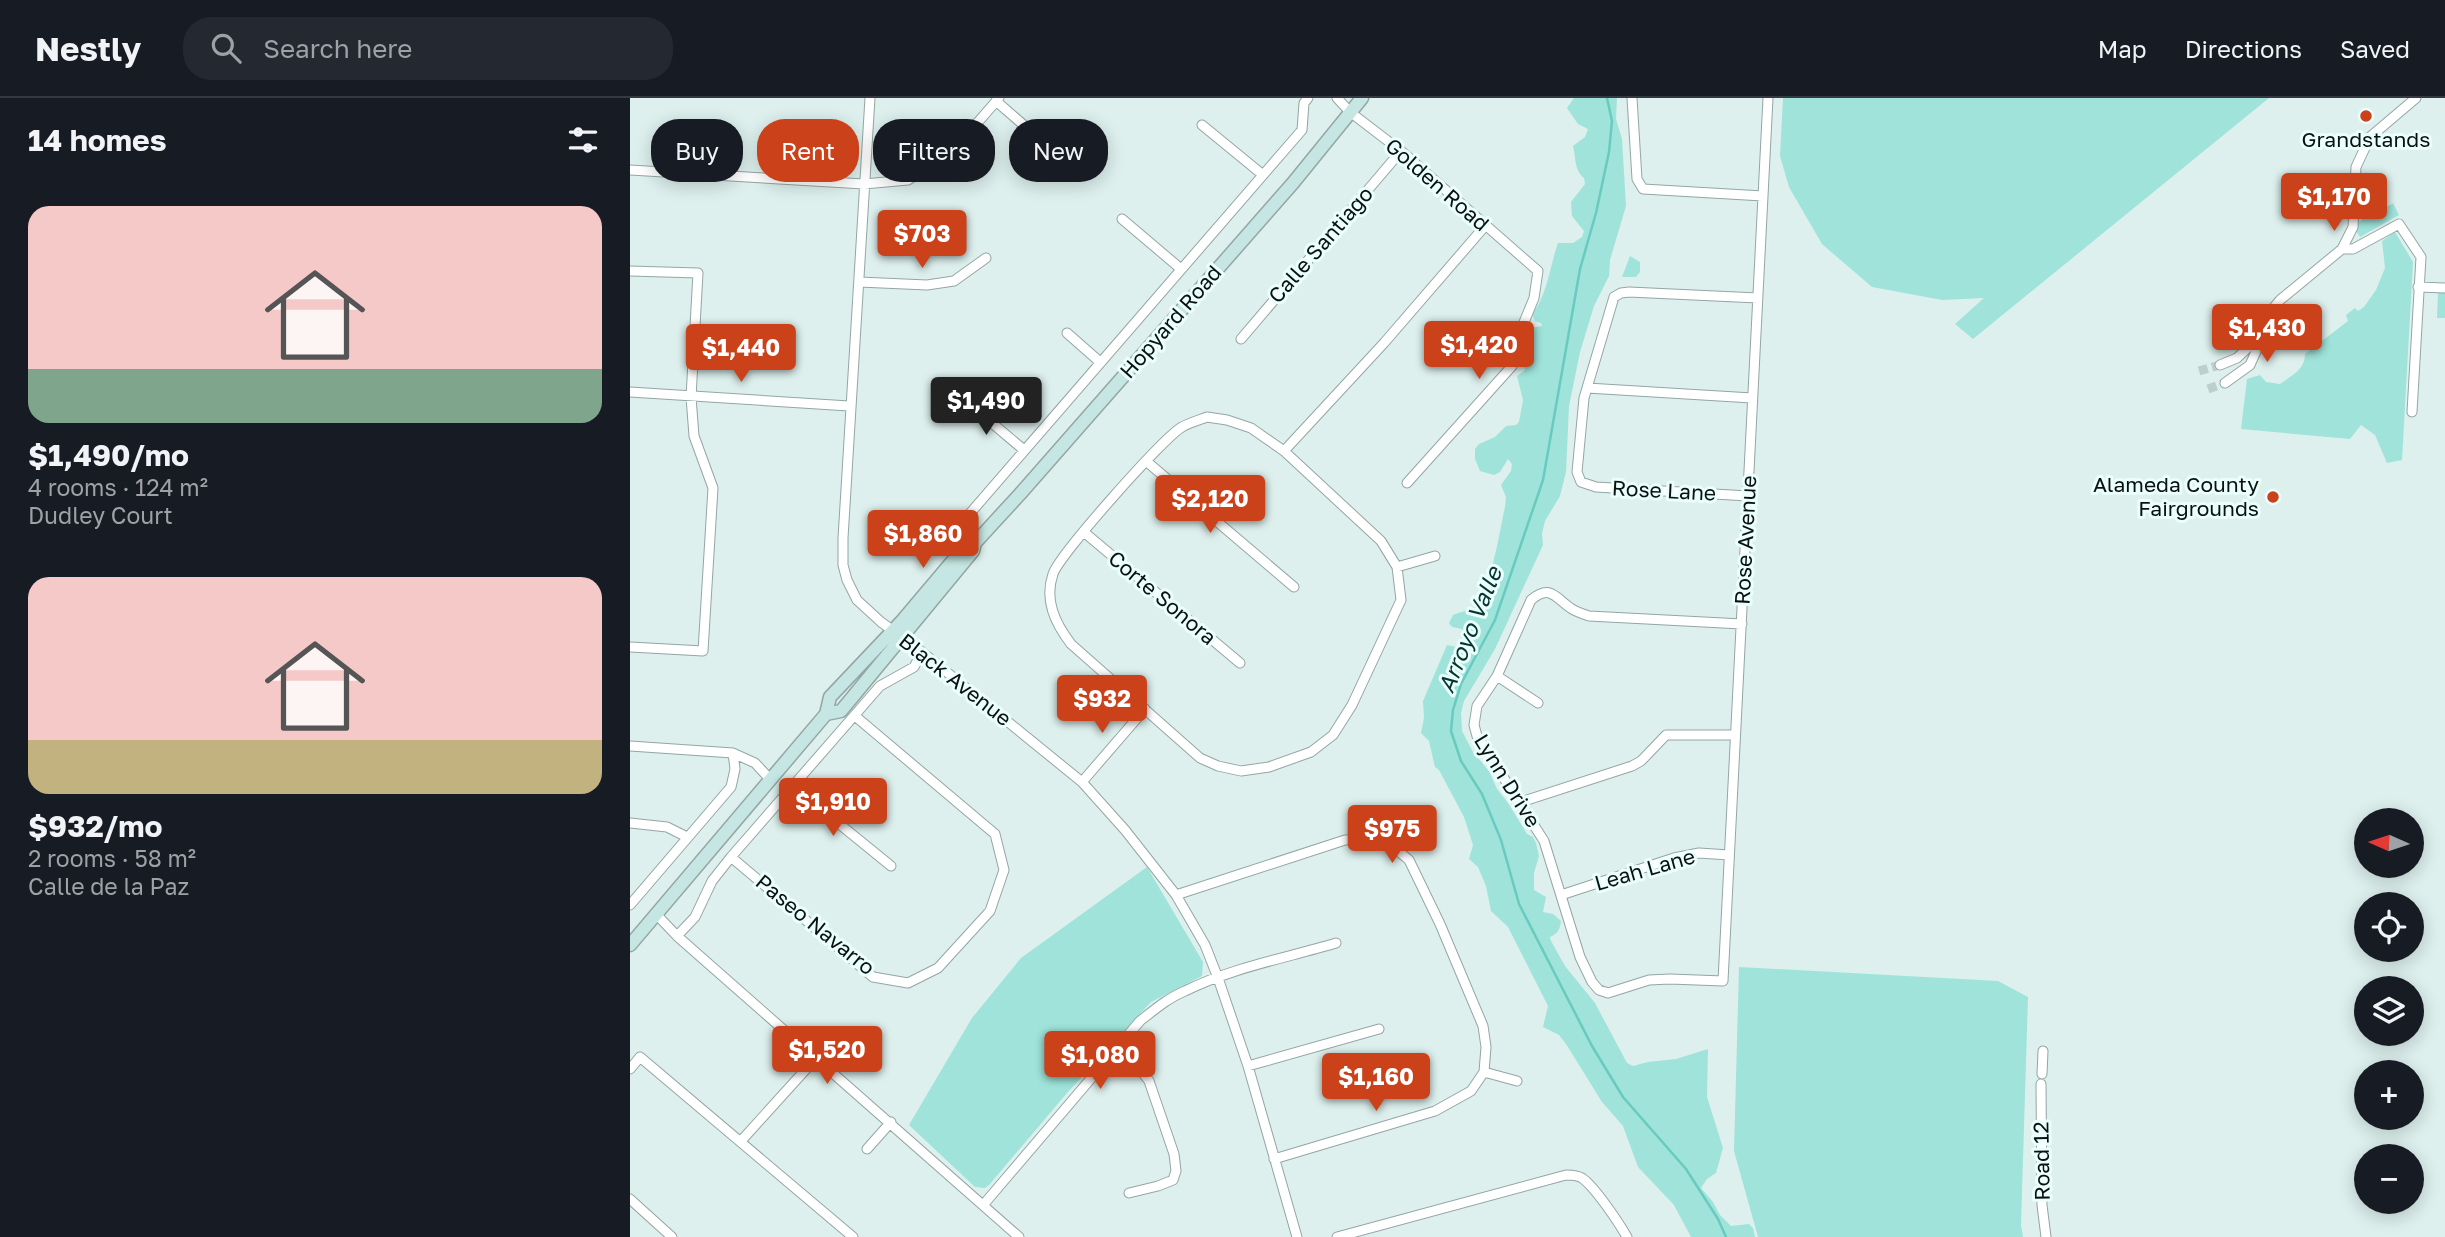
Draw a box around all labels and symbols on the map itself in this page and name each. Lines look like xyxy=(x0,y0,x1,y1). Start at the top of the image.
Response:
marker: Grandstands xyxy=(2358,108,2374,124)
place label: Grandstands xyxy=(2302,126,2430,152)
street label: Golden Road xyxy=(1381,132,1495,236)
pin: $1,170 xyxy=(2277,174,2391,233)
street label: Calle Santiago xyxy=(1262,181,1378,308)
pin: $703 xyxy=(881,211,963,270)
street label: Hopyard Road xyxy=(1114,259,1227,383)
pin: $1,430 xyxy=(2210,304,2324,364)
pin: $1,420 xyxy=(1422,322,1536,381)
pin: $1,440 xyxy=(684,324,798,384)
pin: $1,490 xyxy=(929,378,1043,437)
place label: Alameda County Fairgrounds xyxy=(2093,471,2259,521)
street label: Rose Lane xyxy=(1611,474,1717,506)
street label: Rose Avenue xyxy=(1729,475,1761,605)
pin: $2,120 xyxy=(1153,476,1267,535)
marker: Alameda County Fairgrounds xyxy=(2265,489,2281,505)
pin: $1,860 xyxy=(866,510,980,570)
street label: Corte Sonora xyxy=(1103,545,1222,650)
water label: Arroyo Valle xyxy=(1431,561,1508,697)
street label: Black Avenue xyxy=(894,627,1017,731)
pin: $932 xyxy=(1061,676,1143,735)
street label: Lynn Drive xyxy=(1469,729,1547,832)
pin: $1,910 xyxy=(776,778,890,838)
pin: $975 xyxy=(1351,806,1433,865)
north arrow xyxy=(2354,808,2424,878)
street label: Leah Lane xyxy=(1592,842,1698,896)
street label: Paseo Navarro xyxy=(751,868,880,980)
pin: $1,520 xyxy=(770,1026,884,1086)
pin: $1,080 xyxy=(1043,1032,1157,1091)
pin: $1,160 xyxy=(1319,1054,1433,1113)
street label: Road 12 xyxy=(2027,1121,2055,1201)

